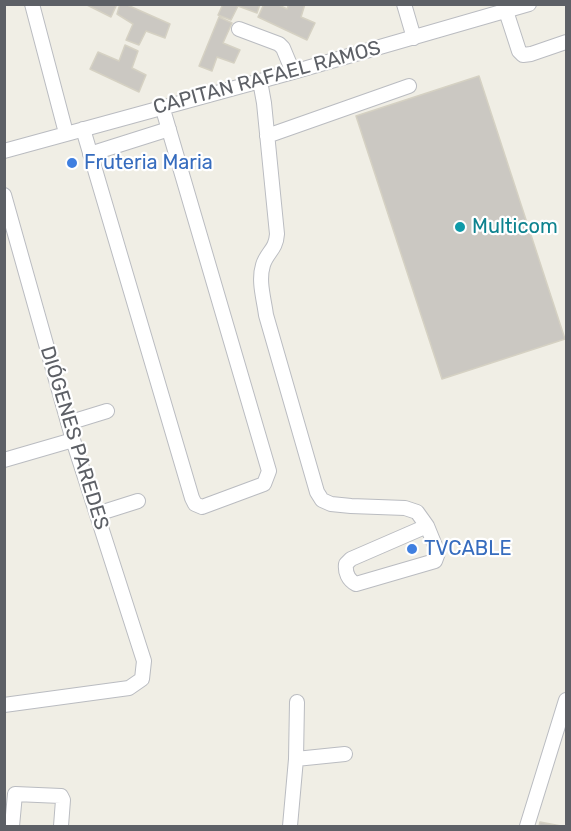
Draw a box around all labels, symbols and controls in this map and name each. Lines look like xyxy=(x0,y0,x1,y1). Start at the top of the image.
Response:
street label: CAPITAN RAFAEL RAMOS xyxy=(151,36,383,120)
place label: Fruteria Maria xyxy=(84,151,213,175)
marker: Fruteria Maria xyxy=(65,156,79,170)
place label: Multicom xyxy=(472,215,558,239)
marker: Multicom xyxy=(453,220,467,234)
street label: DIÓGENES PAREDES xyxy=(35,343,113,533)
place label: TVCABLE xyxy=(424,537,512,561)
marker: TVCABLE xyxy=(405,542,419,556)

